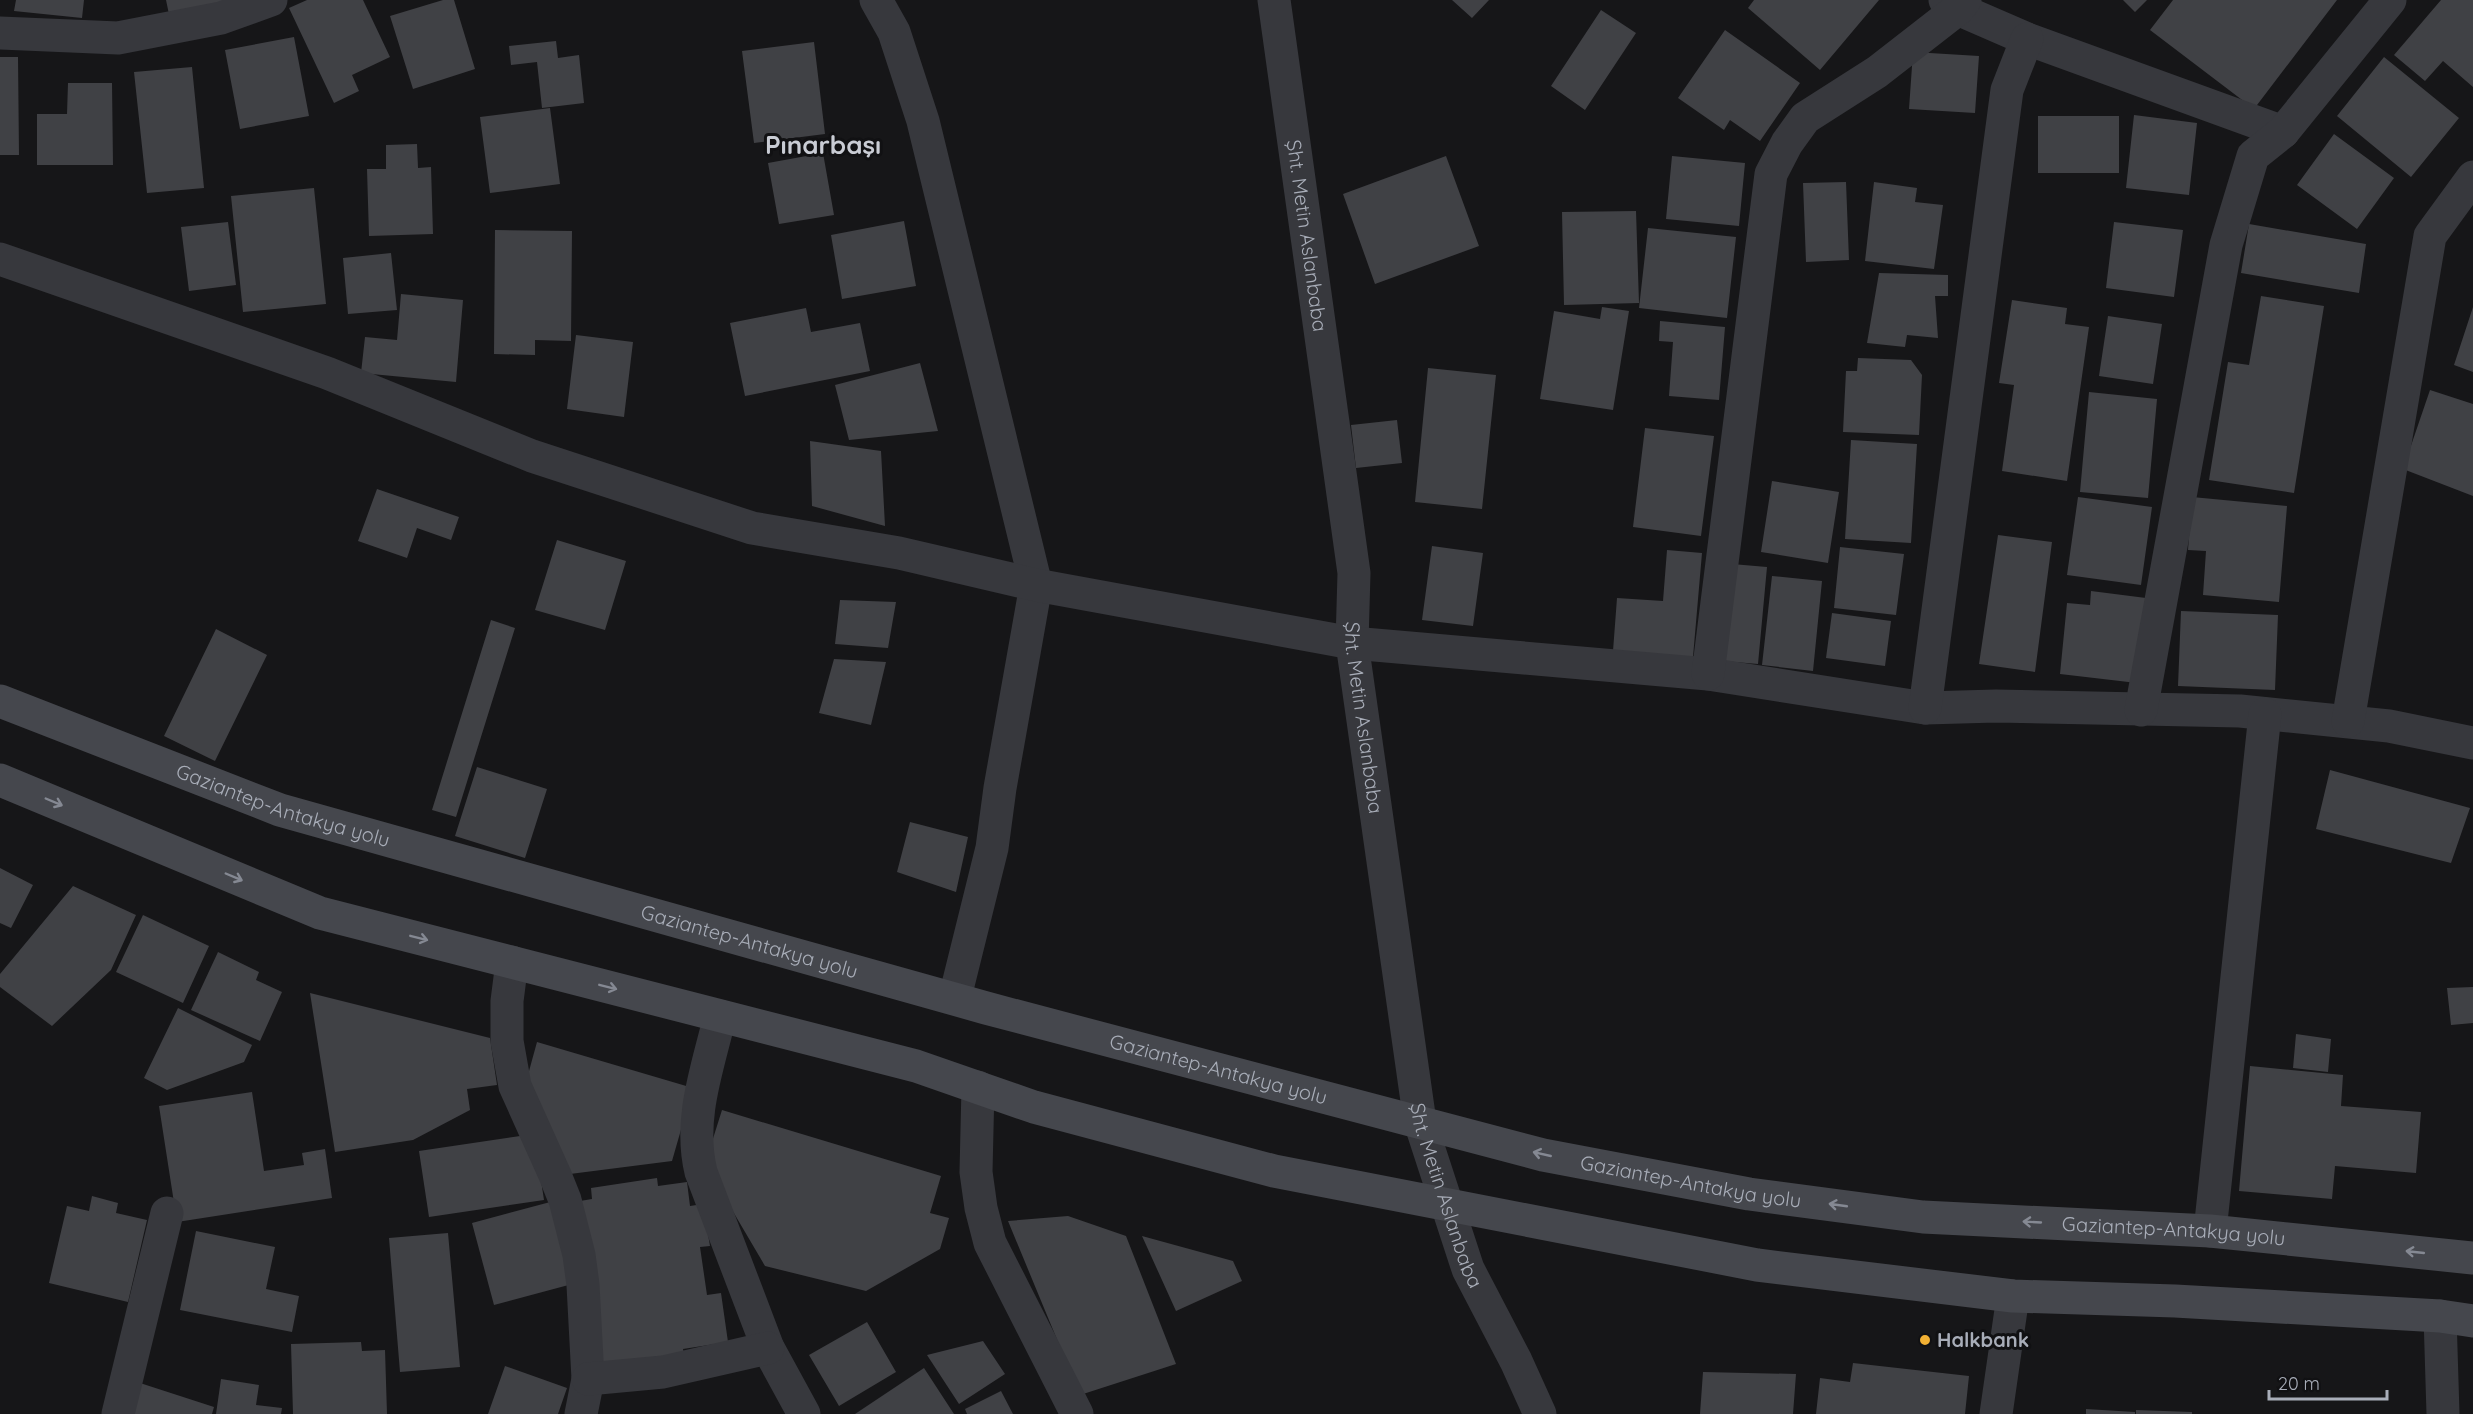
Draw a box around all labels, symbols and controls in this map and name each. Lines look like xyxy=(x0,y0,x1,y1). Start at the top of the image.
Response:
district label: Pınarbaşı xyxy=(765,128,881,161)
street label: Şht. Metin Aslanbaba xyxy=(1282,138,1333,333)
street label: Şht. Metin Aslanbaba xyxy=(1340,621,1389,815)
street label: Gaziantep-Antakya yolu xyxy=(173,758,393,852)
one-way arrow xyxy=(44,797,63,808)
one-way arrow xyxy=(224,872,243,883)
street label: Gaziantep-Antakya yolu xyxy=(638,899,861,983)
one-way arrow xyxy=(409,933,428,944)
one-way arrow xyxy=(598,981,617,993)
street label: Gaziantep-Antakya yolu xyxy=(1107,1028,1330,1110)
street label: Şht. Metin Aslanbaba xyxy=(1405,1101,1489,1292)
one-way arrow xyxy=(1533,1148,1552,1160)
street label: Gaziantep-Antakya yolu xyxy=(1578,1149,1803,1213)
one-way arrow xyxy=(1829,1200,1848,1211)
street label: Gaziantep-Antakya yolu xyxy=(2061,1211,2287,1251)
one-way arrow xyxy=(2023,1217,2043,1228)
one-way arrow xyxy=(2405,1246,2425,1257)
place label: Halkbank xyxy=(1937,1327,2029,1352)
marker: Halkbank xyxy=(1918,1333,1932,1347)
scale bar xyxy=(2269,1363,2388,1401)
text: 20 m xyxy=(2278,1372,2320,1395)

